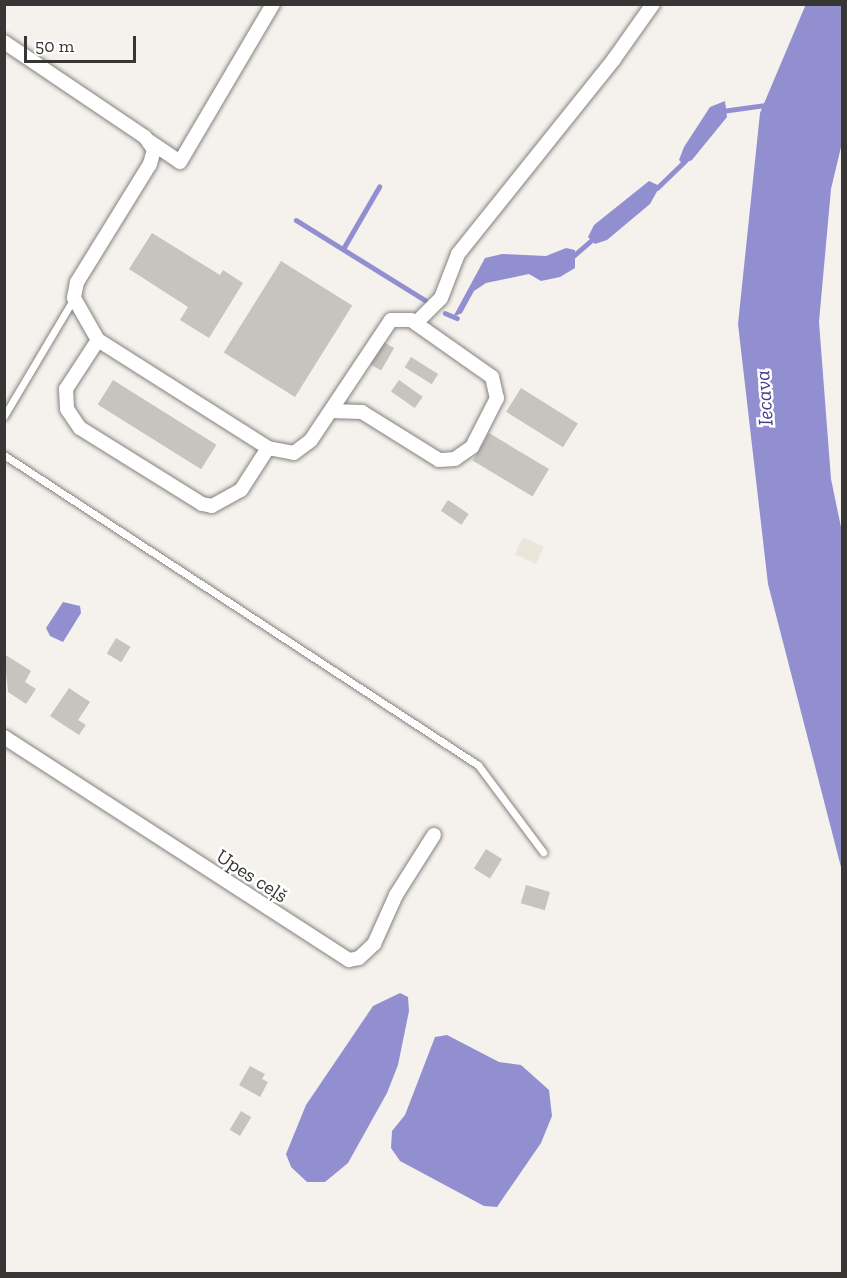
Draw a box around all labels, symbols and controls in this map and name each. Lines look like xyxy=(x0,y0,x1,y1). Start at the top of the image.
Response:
scale bar xyxy=(27,24,140,62)
text: 50 m xyxy=(35,35,74,57)
water label: Iecava xyxy=(749,369,779,427)
street label: Upes ceļš xyxy=(212,844,292,908)

